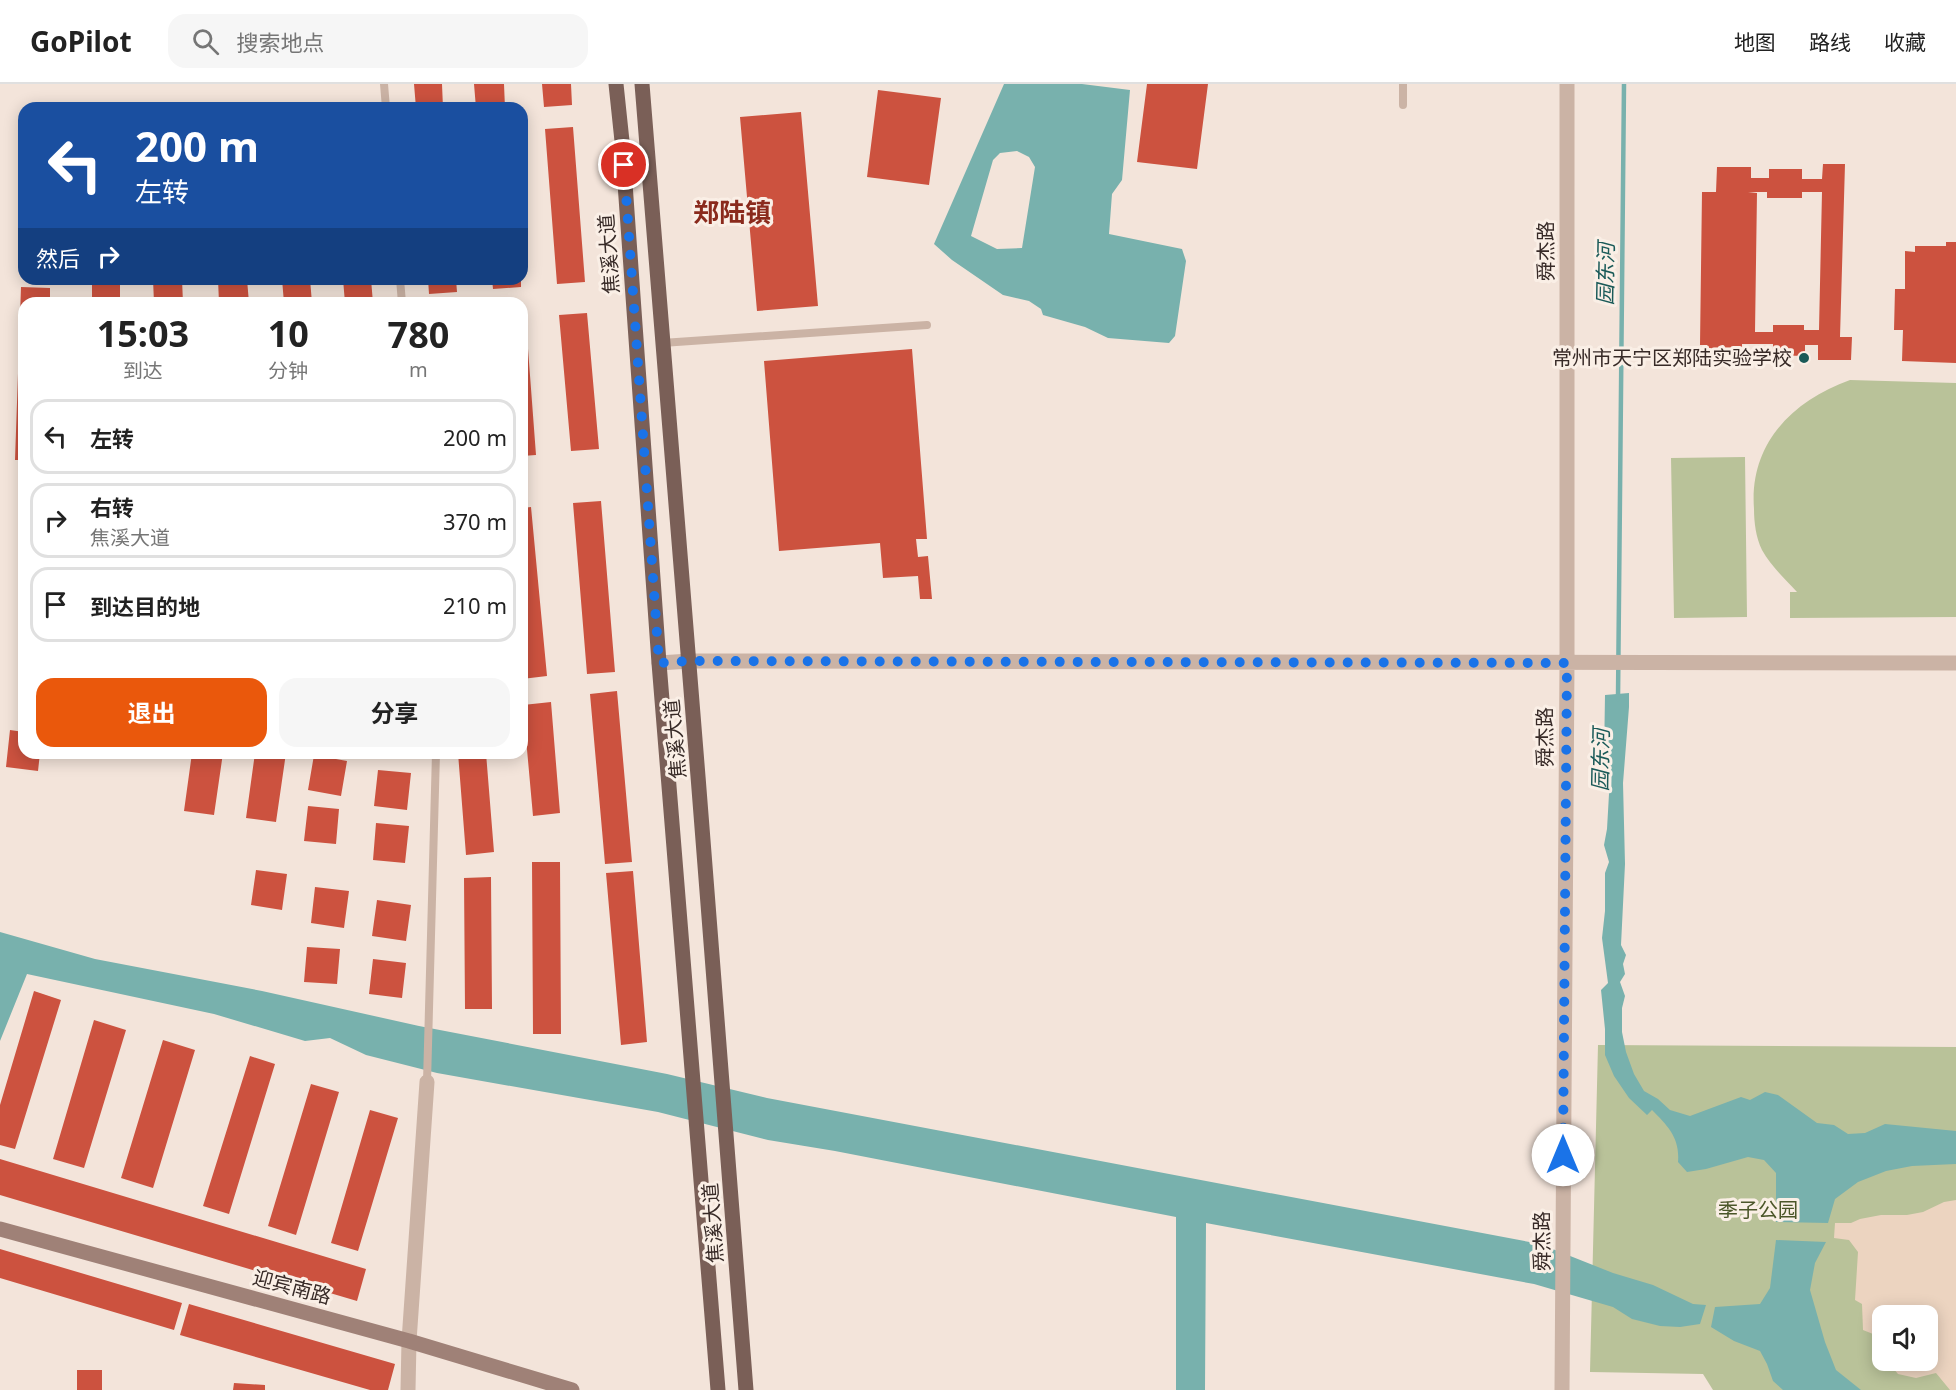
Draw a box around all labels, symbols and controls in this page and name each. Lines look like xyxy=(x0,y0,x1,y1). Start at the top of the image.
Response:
search box xyxy=(168,14,588,68)
text: GoPilot xyxy=(30,22,132,60)
icon: search xyxy=(189,25,222,58)
text: 搜索地点 xyxy=(237,27,325,57)
text: 地图 xyxy=(1734,28,1776,56)
text: 路线 xyxy=(1809,28,1851,56)
text: 收藏 xyxy=(1884,28,1926,56)
text: 200 m xyxy=(135,117,259,174)
icon: left xyxy=(36,126,114,204)
pin xyxy=(598,139,649,190)
icon: arrive xyxy=(607,148,640,181)
text: 左转 xyxy=(135,173,189,210)
district label: 郑陆镇 xyxy=(693,194,771,230)
street label: 焦溪大道 xyxy=(592,213,625,295)
street label: 舜杰路 xyxy=(1532,221,1559,281)
water label: 园东河 xyxy=(1590,238,1620,306)
icon: right xyxy=(92,240,125,273)
text: 然后 xyxy=(36,243,80,273)
text: 15:03 xyxy=(97,309,189,358)
text: 10 xyxy=(268,309,309,358)
text: 780 xyxy=(388,310,449,359)
place label: 常州市天宁区郑陆实验学校 xyxy=(1552,344,1792,371)
marker: 常州市天宁区郑陆实验学校 xyxy=(1797,351,1811,365)
text: m xyxy=(409,356,428,383)
text: 到达 xyxy=(123,357,163,384)
text: 分钟 xyxy=(268,357,308,384)
icon: left xyxy=(39,420,72,453)
text: 200 m xyxy=(443,422,507,452)
text: 左转 xyxy=(90,423,134,453)
text: 右转 xyxy=(90,492,134,522)
icon: right xyxy=(39,504,72,537)
text: 370 m xyxy=(443,506,507,536)
text: 焦溪大道 xyxy=(90,524,170,551)
icon: arrive xyxy=(39,588,72,621)
text: 210 m xyxy=(443,590,507,620)
text: 到达目的地 xyxy=(90,591,200,621)
button: 退出 xyxy=(36,678,267,747)
button: 分享 xyxy=(279,678,510,747)
street label: 焦溪大道 xyxy=(658,698,691,780)
street label: 舜杰路 xyxy=(1531,707,1558,767)
water label: 园东河 xyxy=(1585,724,1615,792)
position arrow xyxy=(1531,1123,1595,1187)
street label: 焦溪大道 xyxy=(696,1182,729,1264)
park label: 季子公园 xyxy=(1718,1196,1798,1223)
street label: 舜杰路 xyxy=(1528,1211,1555,1271)
street label: 迎宾南路 xyxy=(250,1263,334,1310)
map controls xyxy=(1872,1305,1938,1371)
button: sound xyxy=(1872,1305,1938,1371)

